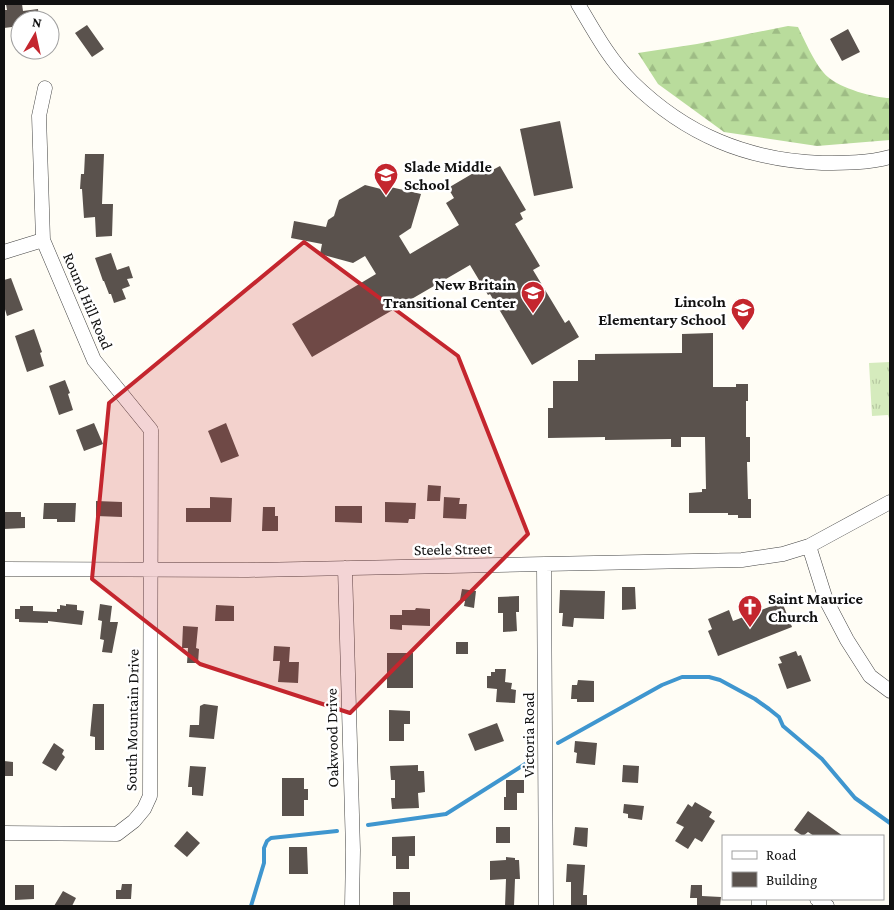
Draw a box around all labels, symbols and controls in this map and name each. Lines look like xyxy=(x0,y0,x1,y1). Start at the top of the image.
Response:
north arrow xyxy=(10,10,60,60)
text: N xyxy=(31,14,43,31)
place label: Slade Middle School xyxy=(404,158,492,193)
school or university icon: Slade Middle School xyxy=(373,162,399,196)
street label: Round Hill Road xyxy=(60,250,116,353)
place label: New Britain Transitional Center xyxy=(383,276,517,311)
school or university icon: New Britain Transitional Center xyxy=(520,280,546,314)
place label: Lincoln Elementary School xyxy=(598,293,726,328)
school or university icon: Lincoln Elementary School xyxy=(730,297,756,331)
street label: Steele Street xyxy=(414,540,493,558)
place label: Saint Maurice Church xyxy=(768,590,863,625)
church icon: Saint Maurice Church xyxy=(737,594,763,628)
street label: South Mountain Drive xyxy=(122,649,142,791)
street label: Oakwood Drive xyxy=(323,688,341,788)
street label: Victoria Road xyxy=(520,692,537,778)
legend xyxy=(722,835,884,900)
text: Road xyxy=(766,847,797,863)
text: Building xyxy=(766,872,817,889)

